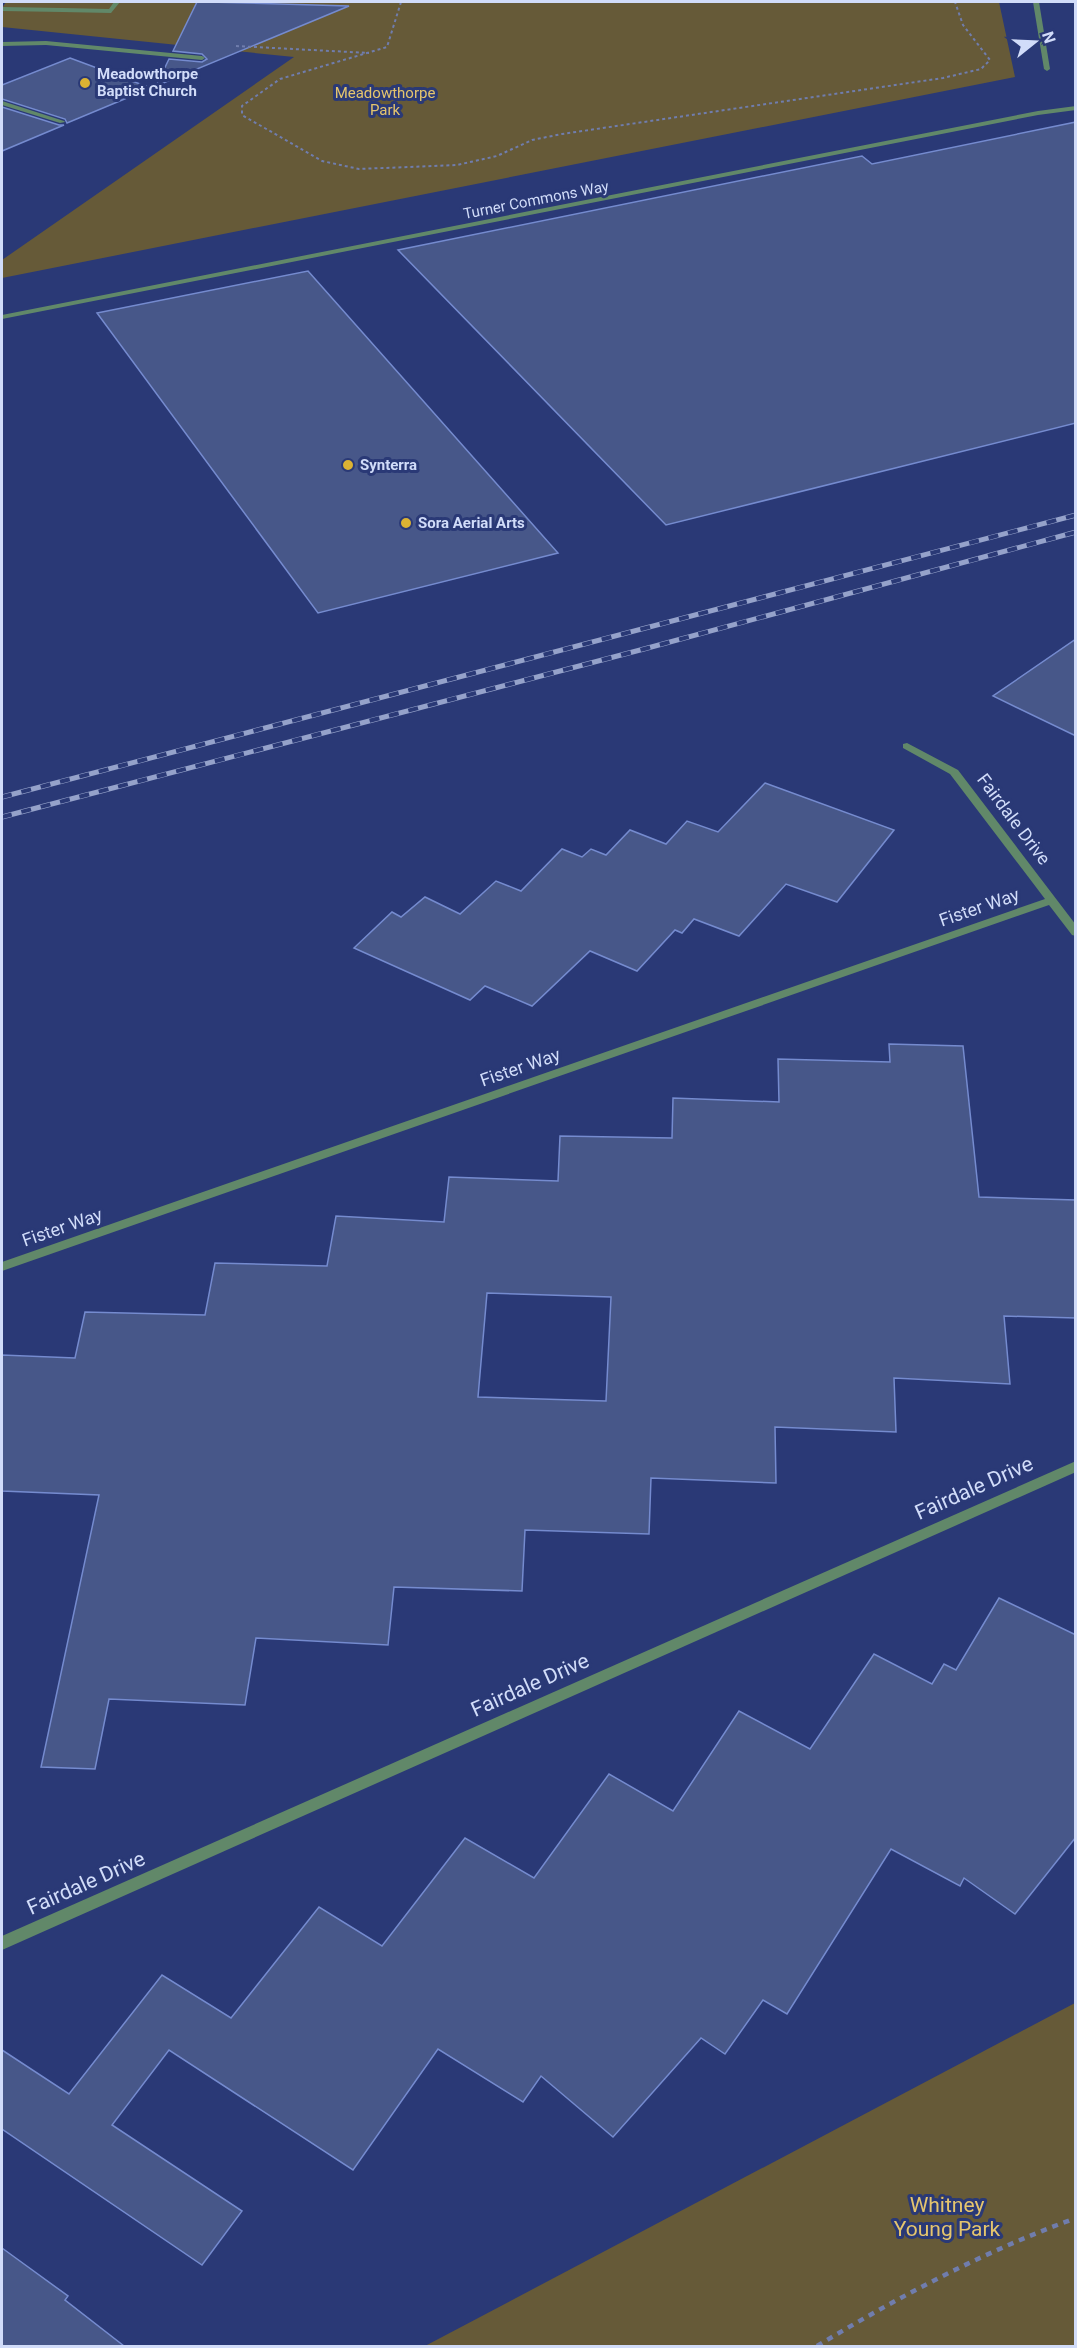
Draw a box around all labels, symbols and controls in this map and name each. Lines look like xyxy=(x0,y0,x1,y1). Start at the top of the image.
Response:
north arrow xyxy=(1005,12,1065,72)
text: N xyxy=(1038,29,1060,46)
place label: Meadowthorpe Baptist Church xyxy=(97,65,198,100)
marker: Meadowthorpe Baptist Church xyxy=(78,76,92,90)
park label: Meadowthorpe Park xyxy=(335,84,435,119)
street label: Turner Commons Way xyxy=(462,177,610,223)
place label: Synterra xyxy=(360,456,417,474)
marker: Synterra xyxy=(341,458,355,472)
place label: Sora Aerial Arts xyxy=(418,514,525,532)
marker: Sora Aerial Arts xyxy=(399,516,413,530)
street label: Fairdale Drive xyxy=(973,769,1055,869)
street label: Fister Way xyxy=(936,883,1022,931)
street label: Fister Way xyxy=(477,1043,563,1091)
street label: Fister Way xyxy=(19,1203,105,1251)
street label: Fairdale Drive xyxy=(911,1451,1037,1525)
street label: Fairdale Drive xyxy=(467,1648,593,1722)
street label: Fairdale Drive xyxy=(23,1846,149,1920)
park label: Whitney Young Park xyxy=(894,2193,1001,2241)

